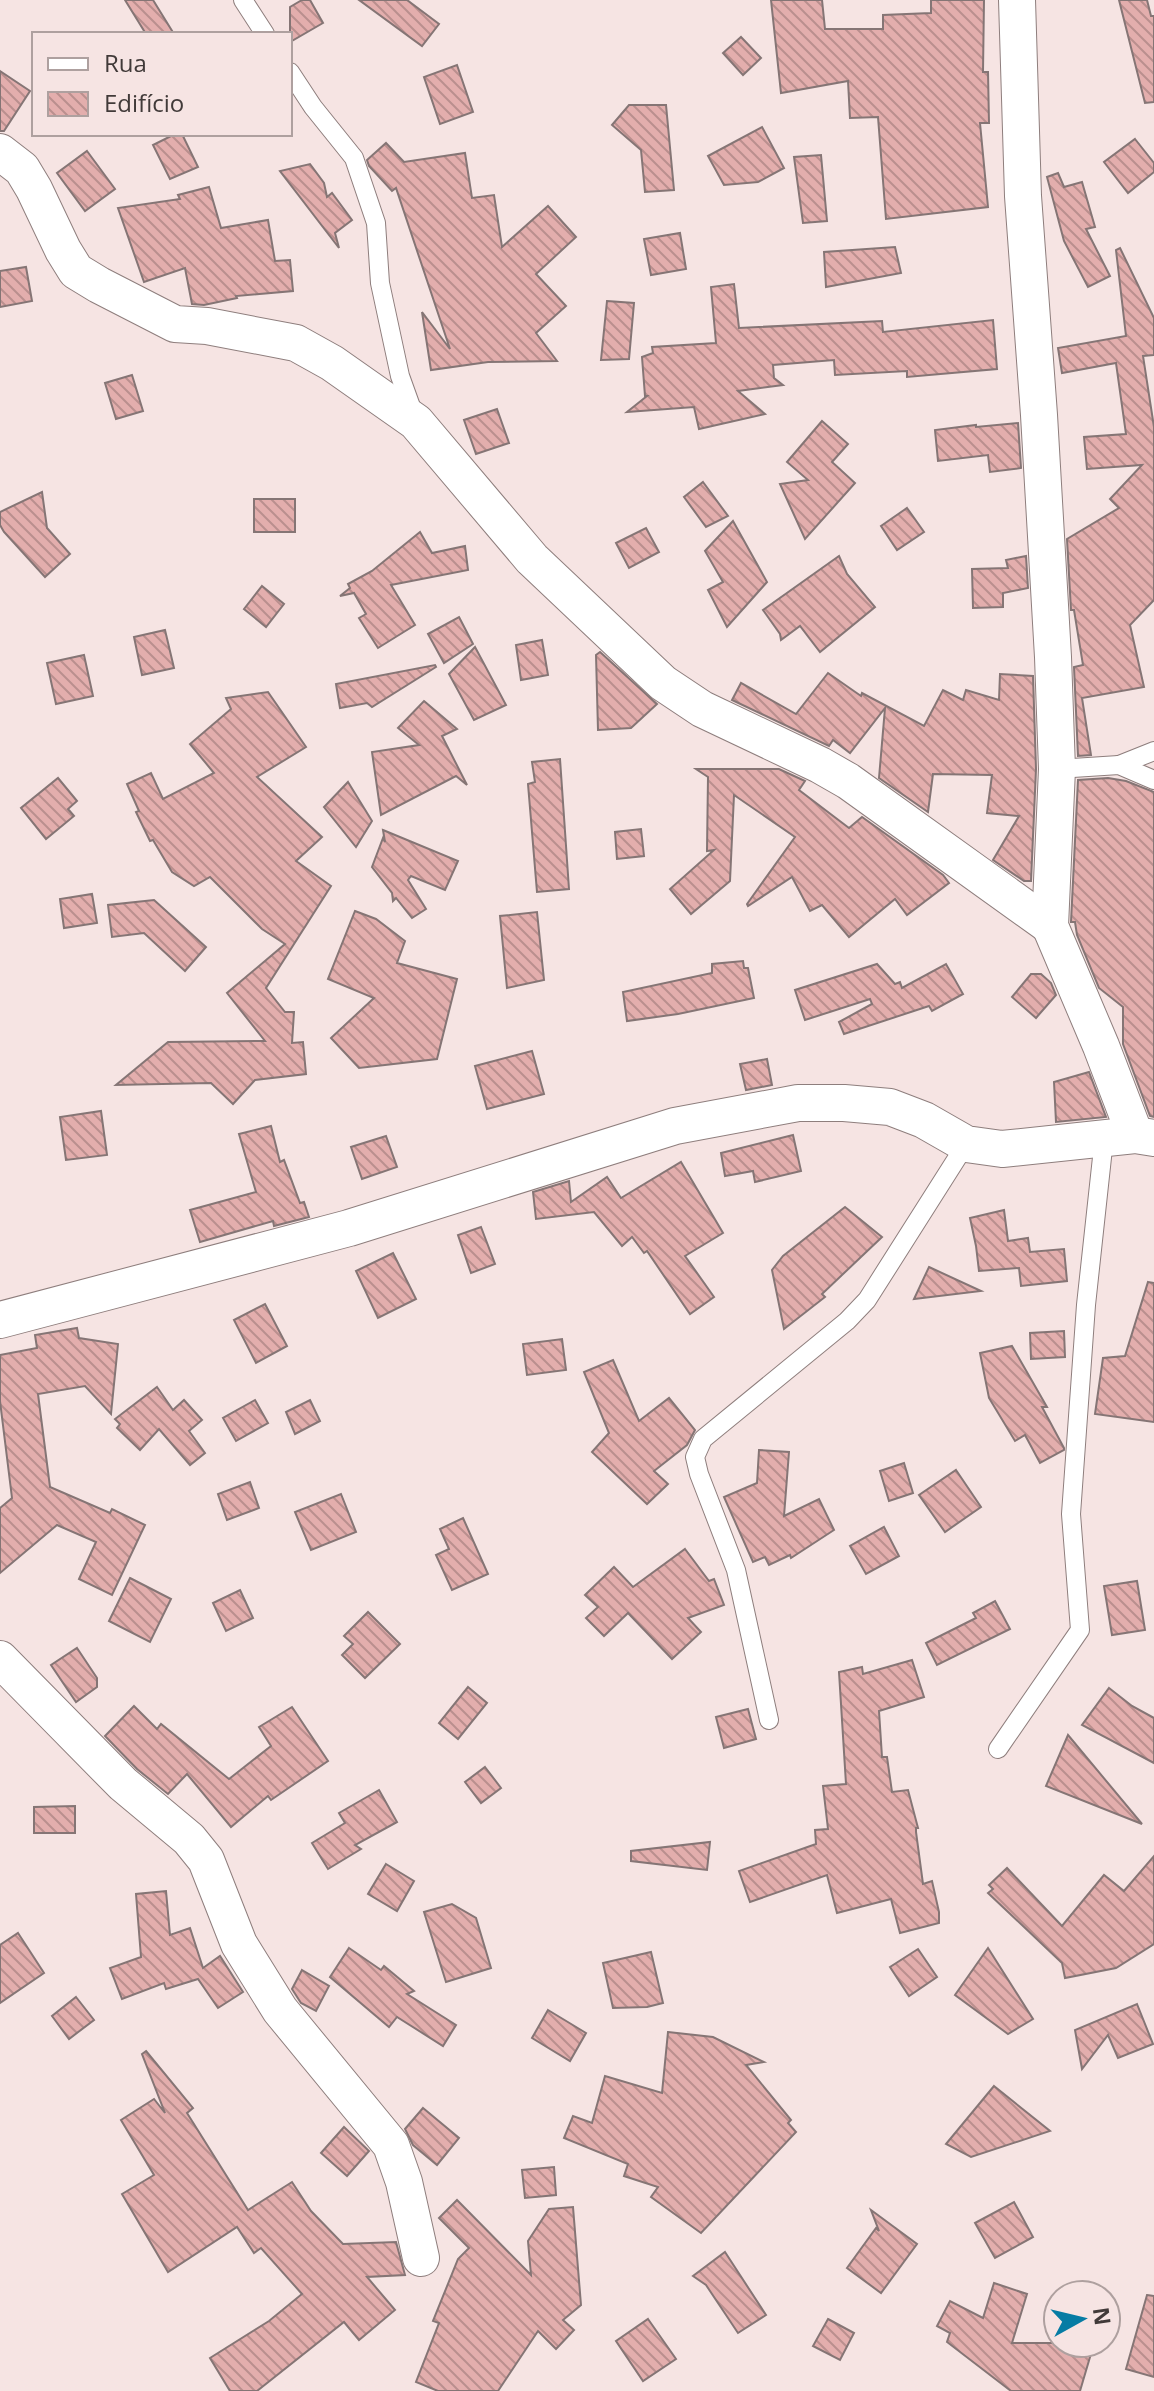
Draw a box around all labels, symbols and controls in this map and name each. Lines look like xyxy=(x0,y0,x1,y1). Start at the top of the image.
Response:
legend xyxy=(32,32,292,136)
text: Rua xyxy=(104,46,147,79)
text: Edifício xyxy=(104,86,184,119)
north arrow xyxy=(1042,2279,1122,2359)
text: N xyxy=(1087,2305,1119,2327)

